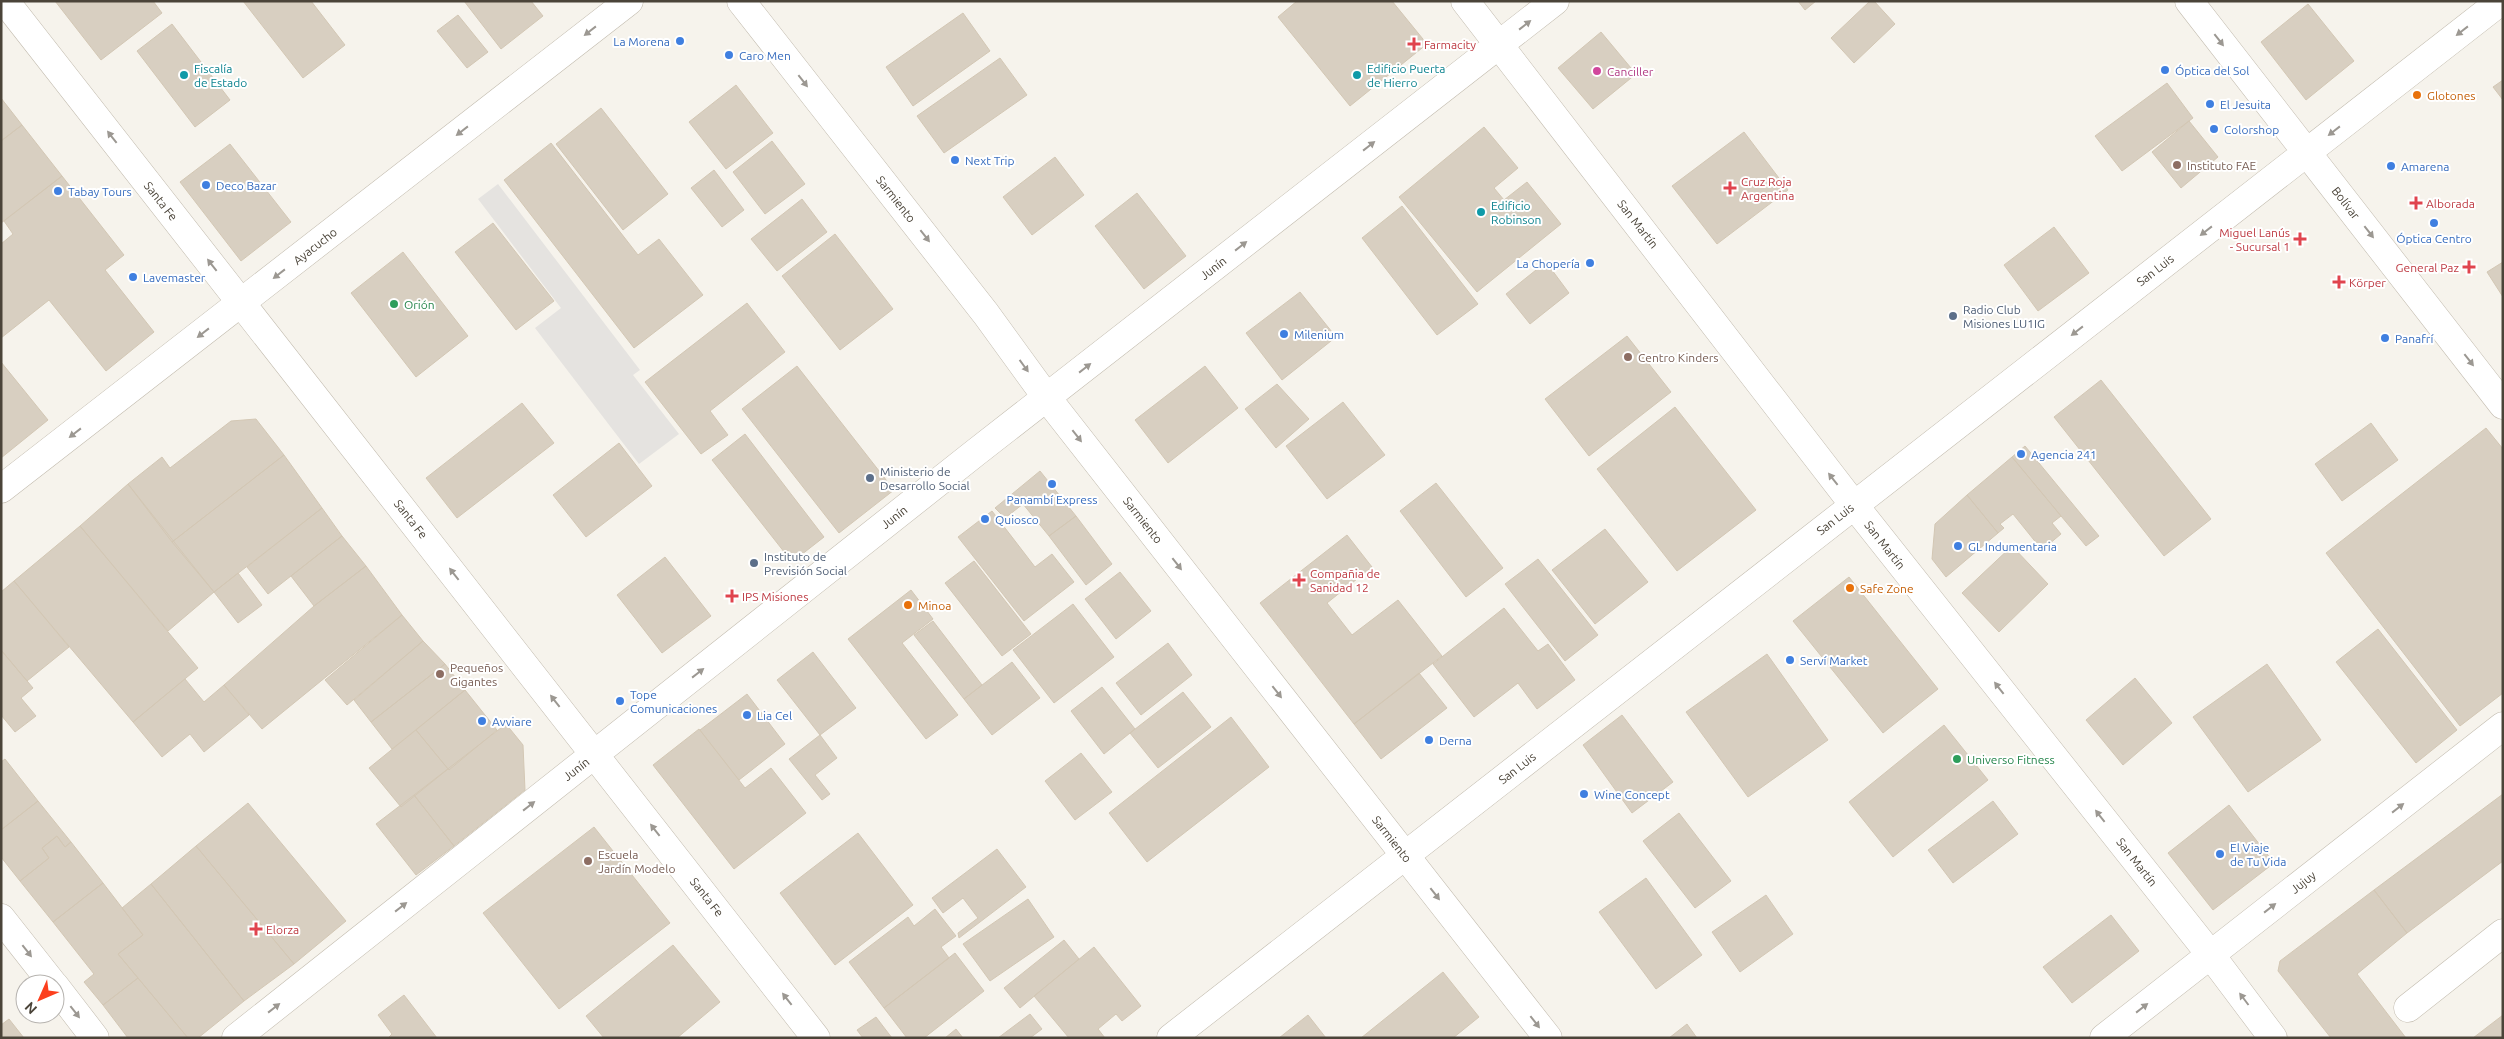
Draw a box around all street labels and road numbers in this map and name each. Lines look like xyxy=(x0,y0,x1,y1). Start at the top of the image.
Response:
street label: Sarmiento xyxy=(874,173,918,225)
street label: Santa Fe xyxy=(142,179,180,223)
street label: Bolívar xyxy=(2329,184,2363,222)
street label: San Martín xyxy=(1615,197,1661,251)
street label: Ayacucho xyxy=(291,225,339,267)
street label: San Luis xyxy=(2134,252,2176,288)
street label: Junín xyxy=(1197,254,1229,282)
street label: Sarmiento xyxy=(1121,494,1165,546)
street label: Santa Fe xyxy=(392,497,430,541)
street label: San Luis xyxy=(1814,501,1856,537)
street label: Junín xyxy=(878,503,910,531)
street label: San Martín xyxy=(1862,518,1908,572)
street label: San Luis xyxy=(1496,750,1538,786)
street label: Junín xyxy=(560,755,592,783)
street label: Sarmiento xyxy=(1370,813,1414,865)
street label: San Martín xyxy=(2114,835,2160,889)
street label: Jujuy xyxy=(2288,868,2318,896)
street label: Santa Fe xyxy=(688,875,726,919)

